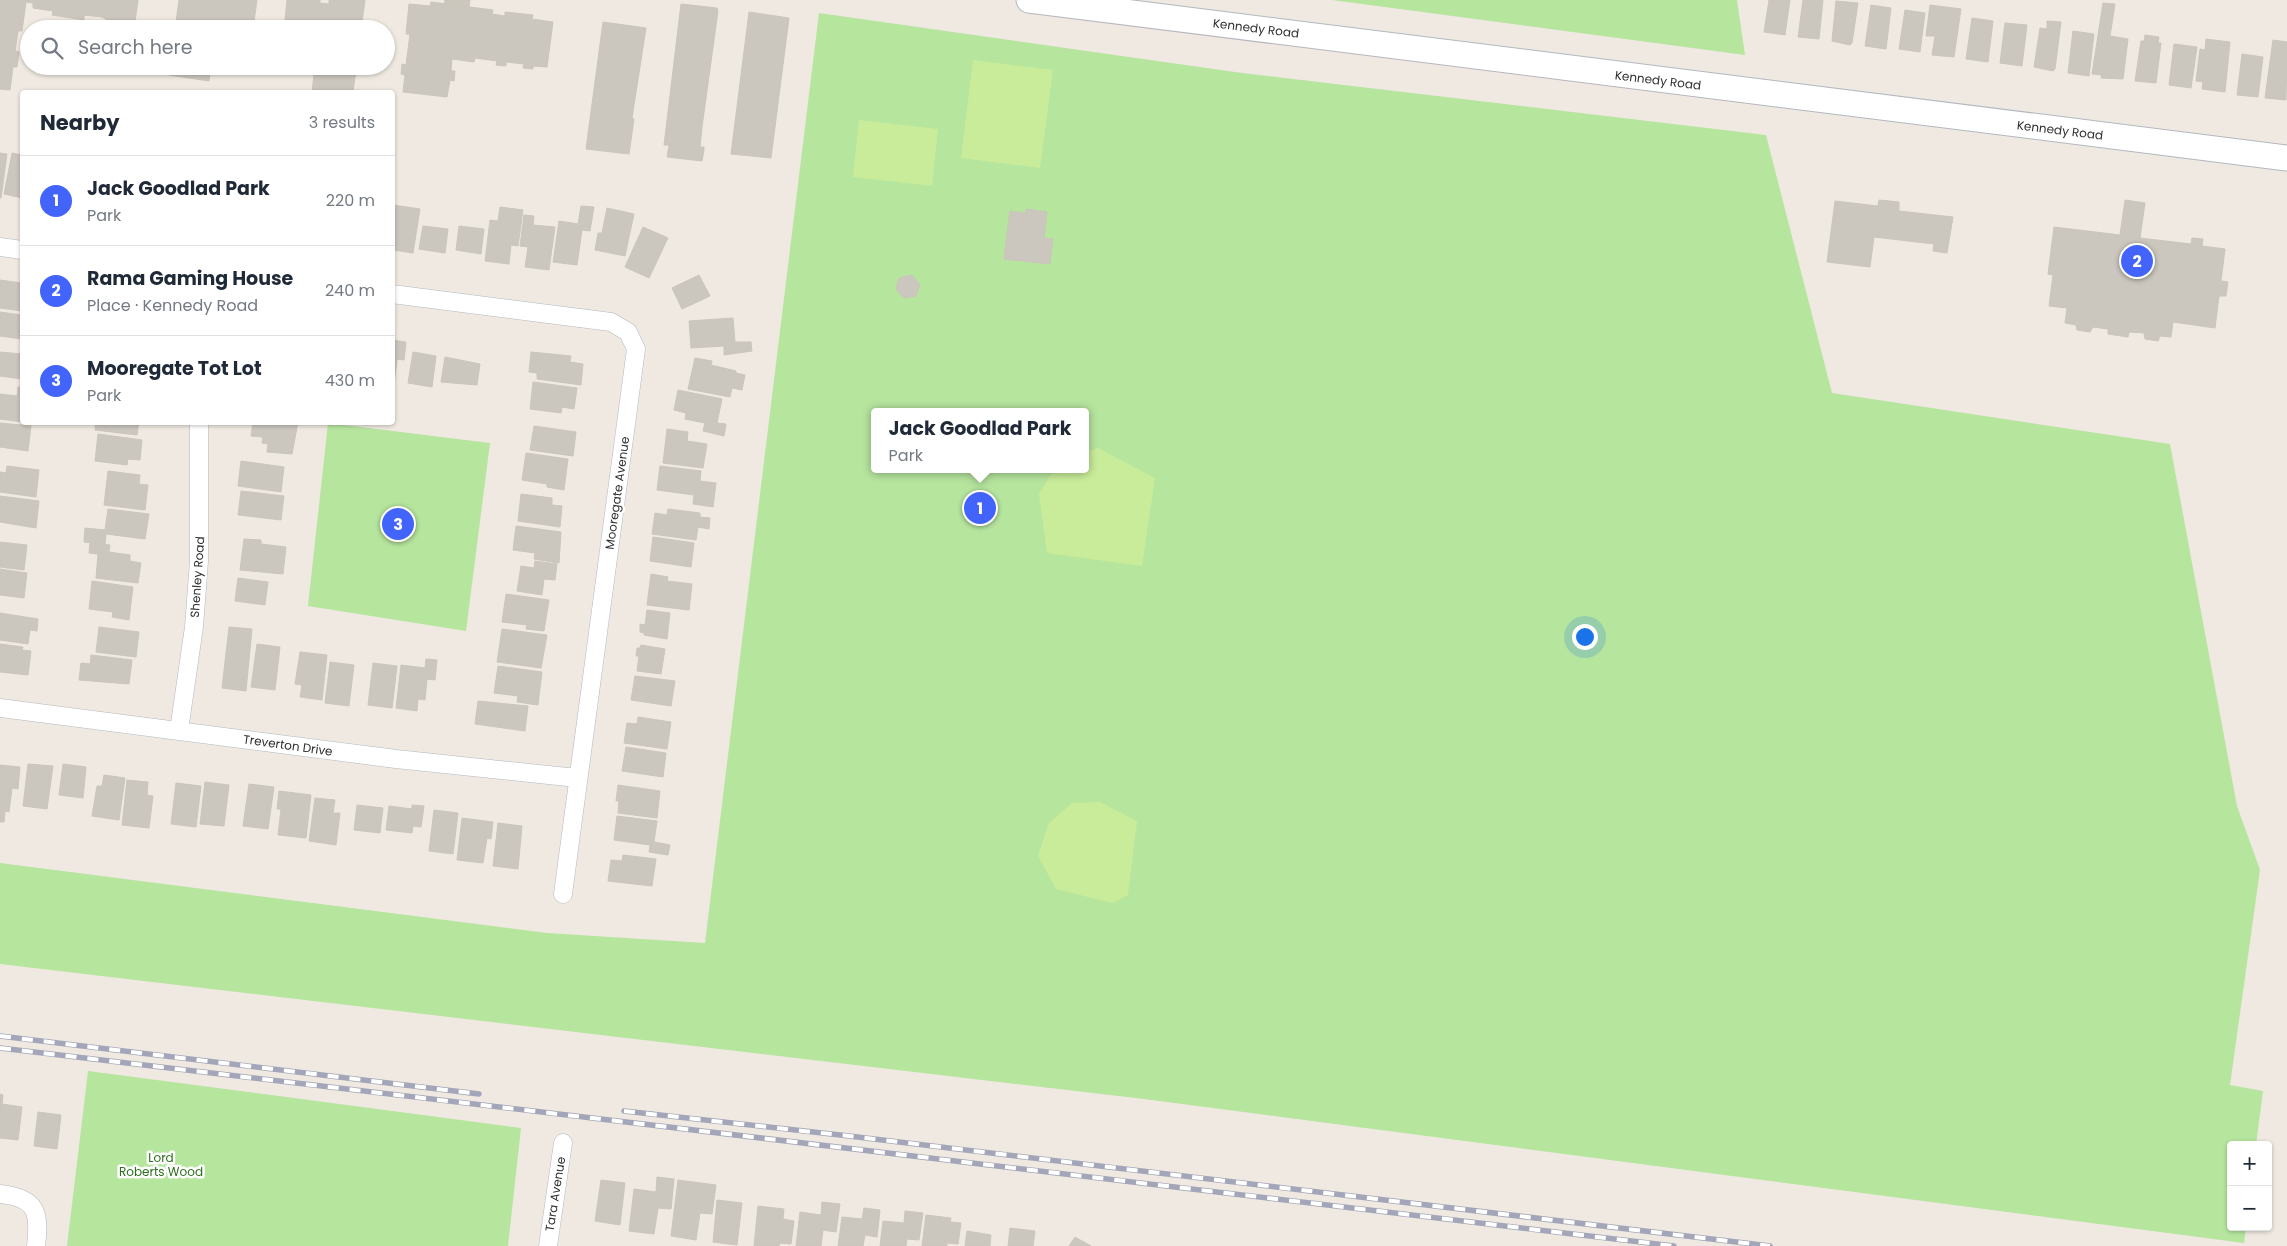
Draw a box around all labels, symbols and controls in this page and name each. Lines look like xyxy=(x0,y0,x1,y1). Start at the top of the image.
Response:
street label: Kennedy Road xyxy=(1212,14,1300,42)
search box xyxy=(20,20,395,75)
icon: search xyxy=(38,34,66,62)
text: Search here xyxy=(78,34,192,61)
street label: Kennedy Road xyxy=(1614,66,1702,94)
text: Nearby xyxy=(40,108,120,137)
text: 3 results xyxy=(309,111,375,134)
street label: Kennedy Road xyxy=(2016,116,2104,144)
text: Jack Goodlad Park xyxy=(87,175,270,202)
text: 1 xyxy=(53,189,59,212)
text: 220 m xyxy=(326,189,375,212)
text: Park xyxy=(87,204,121,227)
pin: 2 xyxy=(2121,242,2153,280)
text: Rama Gaming House xyxy=(87,265,293,292)
text: 2 xyxy=(51,279,61,302)
text: 240 m xyxy=(325,279,375,302)
text: Place · Kennedy Road xyxy=(87,294,258,317)
text: Mooregate Tot Lot xyxy=(87,355,262,382)
text: 3 xyxy=(51,369,61,392)
text: 430 m xyxy=(325,369,375,392)
text: Park xyxy=(87,384,121,407)
popup xyxy=(871,408,1089,473)
text: Jack Goodlad Park xyxy=(889,415,1071,442)
street label: Mooregate Avenue xyxy=(601,435,633,551)
text: Park xyxy=(889,444,923,467)
pin: 1 xyxy=(964,489,996,527)
pin: 3 xyxy=(382,505,414,543)
street label: Shenley Road xyxy=(186,536,208,618)
your location xyxy=(1572,624,1598,650)
street label: Treverton Drive xyxy=(242,730,334,760)
map controls xyxy=(2227,1141,2272,1231)
button: + xyxy=(2227,1141,2272,1186)
park label: Lord Roberts Wood xyxy=(119,1149,203,1180)
street label: Tara Avenue xyxy=(541,1155,569,1233)
button: − xyxy=(2227,1186,2272,1231)

